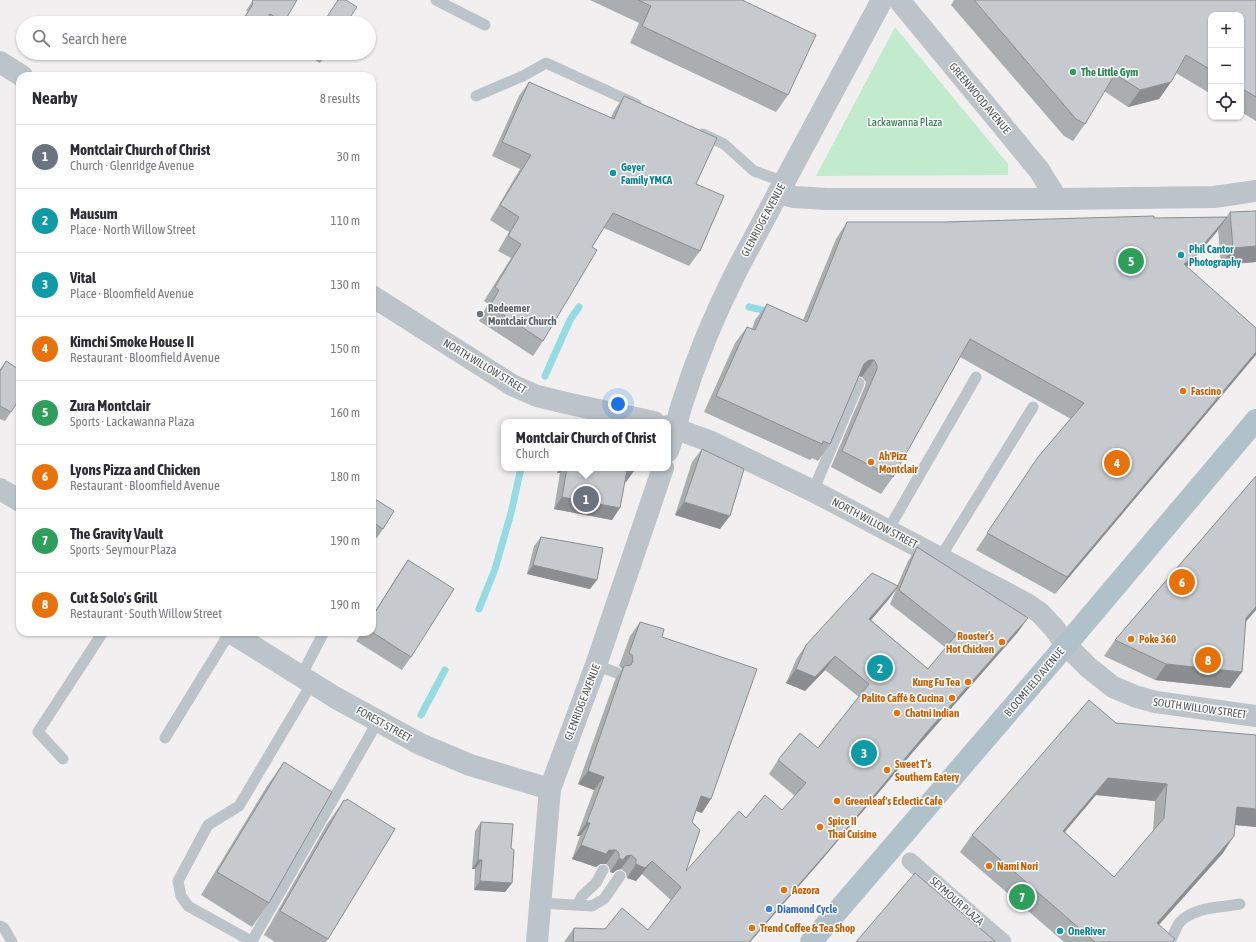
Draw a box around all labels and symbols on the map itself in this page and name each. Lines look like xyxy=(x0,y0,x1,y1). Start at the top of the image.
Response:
street label: GREENWOOD AVENUE xyxy=(947,60,1013,136)
place label: The Little Gym xyxy=(1081,66,1138,78)
marker: The Little Gym xyxy=(1068,67,1078,77)
park label: Lackawanna Plaza xyxy=(868,116,942,128)
place label: Geyer Family YMCA xyxy=(621,161,673,186)
marker: Geyer Family YMCA xyxy=(608,168,618,178)
street label: GLENRIDGE AVENUE xyxy=(739,181,787,258)
place label: Phil Cantor Photography xyxy=(1189,243,1242,268)
pin: 5 xyxy=(1118,246,1144,276)
marker: Phil Cantor Photography xyxy=(1176,250,1186,260)
place label: Redeemer Montclair Church xyxy=(488,302,557,327)
marker: Redeemer Montclair Church xyxy=(475,309,485,319)
street label: NORTH WILLOW STREET xyxy=(441,336,529,396)
place label: Fascino xyxy=(1191,385,1221,397)
marker: Fascino xyxy=(1178,386,1188,396)
your location xyxy=(608,394,628,414)
pin: 4 xyxy=(1104,448,1130,478)
place label: Ah'Pizz Montclair xyxy=(878,450,919,475)
marker: Ah'Pizz Montclair xyxy=(866,457,876,467)
pin: 1 xyxy=(573,484,599,514)
street label: NORTH WILLOW STREET xyxy=(830,495,920,551)
pin: 6 xyxy=(1169,567,1195,597)
place label: Rooster’s Hot Chicken xyxy=(946,630,994,655)
place label: Poke 360 xyxy=(1139,633,1176,645)
marker: Poke 360 xyxy=(1126,634,1136,644)
marker: Rooster’s Hot Chicken xyxy=(997,637,1007,647)
street label: BLOOMFIELD AVENUE xyxy=(1002,645,1067,719)
pin: 8 xyxy=(1195,645,1221,675)
pin: 2 xyxy=(867,653,893,683)
street label: GLENRIDGE AVENUE xyxy=(562,662,602,742)
place label: Kung Fu Tea xyxy=(912,676,960,688)
marker: Kung Fu Tea xyxy=(963,677,973,687)
place label: Palito Caffé & Cucina xyxy=(861,692,944,704)
marker: Palito Caffé & Cucina xyxy=(947,693,957,703)
street label: SOUTH WILLOW STREET xyxy=(1152,695,1248,721)
street label: FOREST STREET xyxy=(354,704,414,744)
place label: Chatni Indian xyxy=(905,707,959,719)
marker: Chatni Indian xyxy=(892,708,902,718)
pin: 3 xyxy=(851,738,877,768)
place label: Sweet T’s Southern Eatery xyxy=(895,758,960,783)
marker: Sweet T’s Southern Eatery xyxy=(882,765,892,775)
place label: Greenleaf's Eclectic Cafe xyxy=(845,795,943,807)
marker: Greenleaf's Eclectic Cafe xyxy=(832,796,842,806)
place label: Spice II Thai Cuisine xyxy=(828,815,877,840)
marker: Spice II Thai Cuisine xyxy=(815,822,825,832)
place label: Nami Nori xyxy=(997,860,1038,872)
marker: Nami Nori xyxy=(984,861,994,871)
street label: SEYMOUR PLAZA xyxy=(928,875,987,928)
pin: 7 xyxy=(1009,882,1035,912)
place label: Aozora xyxy=(791,884,820,896)
marker: Aozora xyxy=(779,885,789,895)
place label: Diamond Cycle xyxy=(777,903,837,915)
marker: Diamond Cycle xyxy=(764,904,774,914)
place label: Trend Coffee & Tea Shop xyxy=(760,922,855,934)
marker: Trend Coffee & Tea Shop xyxy=(747,923,757,933)
place label: OneRiver xyxy=(1068,925,1106,937)
marker: OneRiver xyxy=(1055,926,1065,936)

